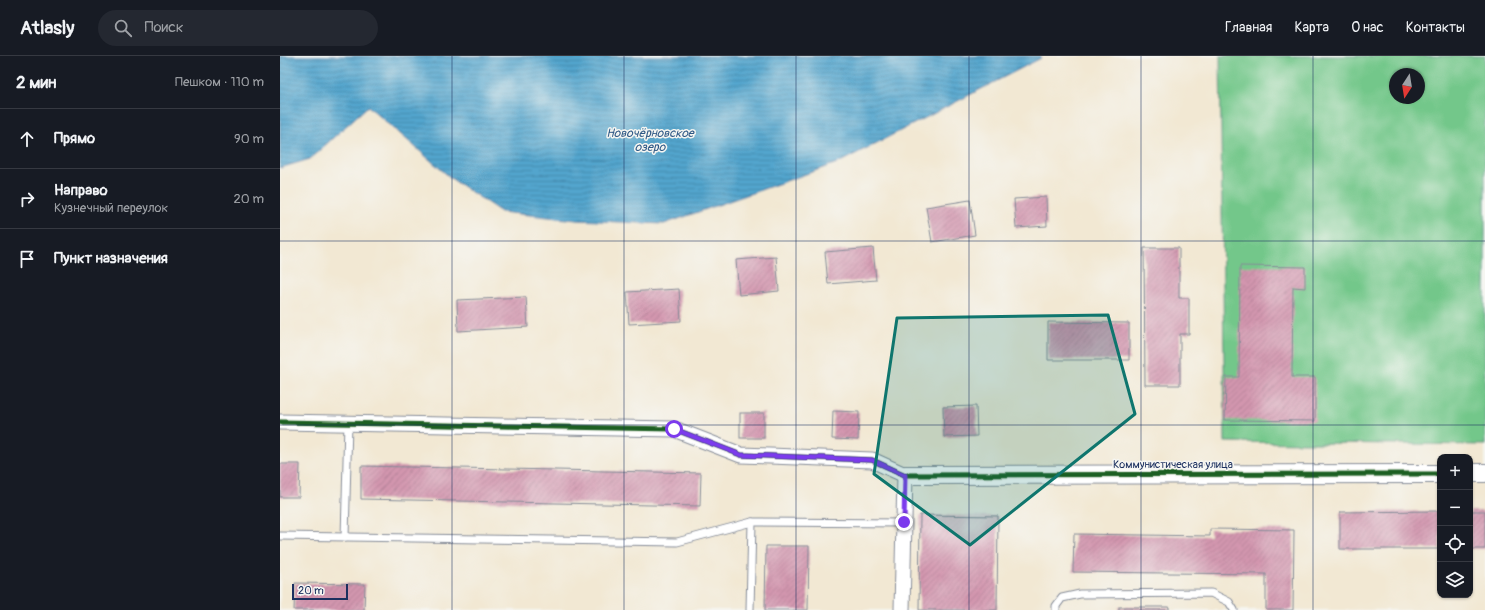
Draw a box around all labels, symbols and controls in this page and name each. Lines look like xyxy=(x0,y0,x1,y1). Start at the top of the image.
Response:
search box xyxy=(98,10,378,46)
text: Atlasly xyxy=(20,16,74,40)
icon: search xyxy=(112,17,134,39)
text: Поиск xyxy=(144,18,184,37)
text: Главная xyxy=(1225,19,1272,36)
text: Карта xyxy=(1294,19,1329,36)
text: О нас xyxy=(1351,19,1384,36)
text: Контакты xyxy=(1406,19,1465,36)
north arrow xyxy=(1389,68,1425,104)
text: 2 мин xyxy=(16,72,56,93)
text: Пешком · 110 m xyxy=(175,74,264,90)
water label: Новочёрновское озеро xyxy=(606,126,695,155)
icon: ahead xyxy=(16,128,38,150)
text: Прямо xyxy=(54,129,95,148)
text: 90 m xyxy=(234,131,264,147)
text: Направо xyxy=(54,181,108,200)
icon: right xyxy=(16,188,38,210)
text: 20 m xyxy=(233,191,264,207)
text: Кузнечный переулок xyxy=(54,200,168,216)
icon: arrive xyxy=(16,248,38,270)
text: Пункт назначения xyxy=(54,249,168,268)
route start xyxy=(665,420,683,438)
map controls xyxy=(1437,454,1473,598)
button: + xyxy=(1437,454,1473,490)
street label: Коммунистическая улица xyxy=(1113,458,1233,471)
button: − xyxy=(1437,490,1473,526)
route end xyxy=(895,513,913,531)
button: locate xyxy=(1437,526,1473,562)
button: layers xyxy=(1437,562,1473,598)
scale bar xyxy=(292,582,348,601)
text: 20 m xyxy=(298,584,324,597)

